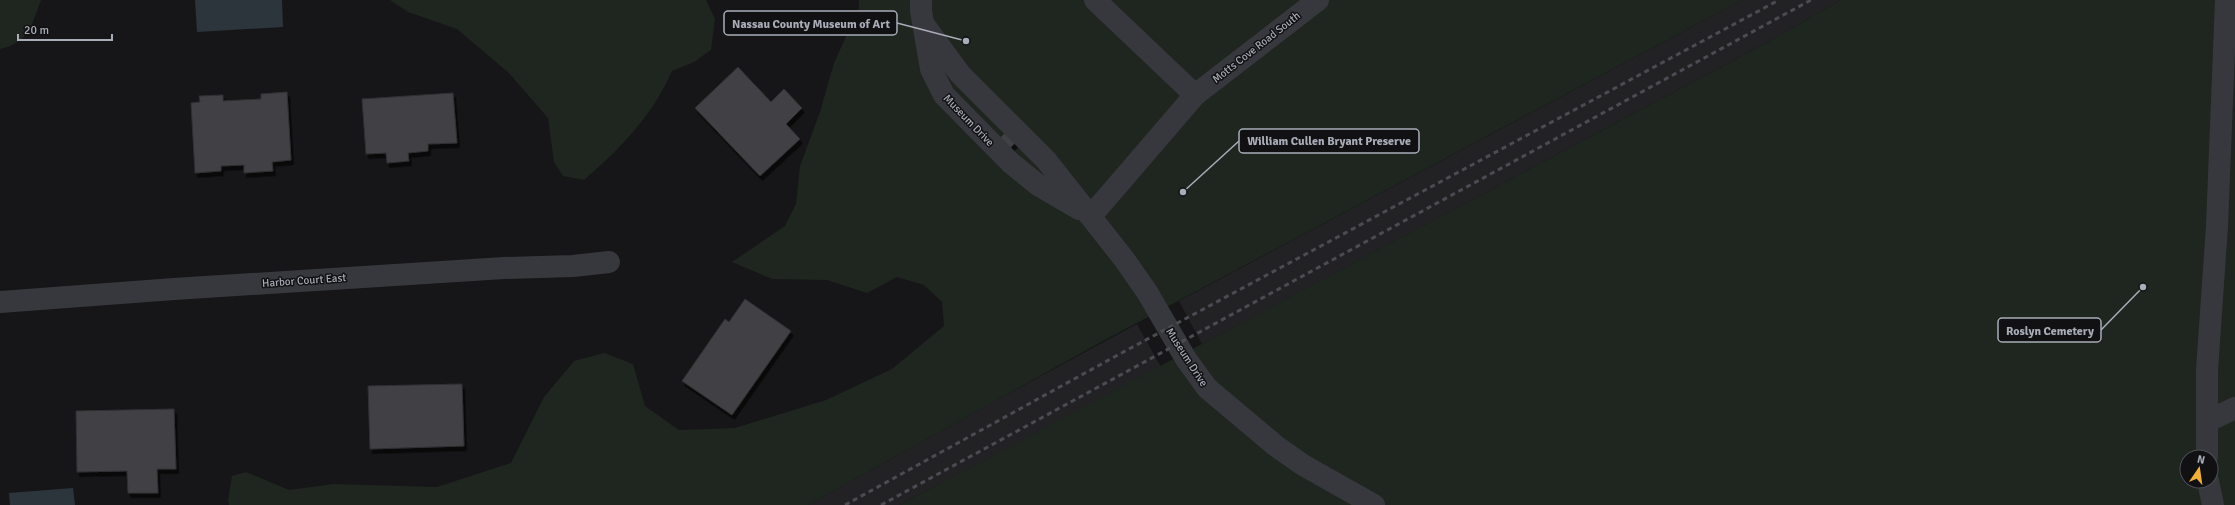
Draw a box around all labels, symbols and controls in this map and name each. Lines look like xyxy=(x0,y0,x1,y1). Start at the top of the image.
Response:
street label: Motts Cove Road South xyxy=(1210,9,1303,86)
callout: Nassau County Museum of Art xyxy=(724,11,897,35)
scale bar xyxy=(18,16,112,42)
text: Nassau County Museum of Art xyxy=(732,17,890,32)
text: 20 m xyxy=(24,23,49,38)
street label: Museum Drive xyxy=(941,92,997,149)
callout: William Cullen Bryant Preserve xyxy=(1239,129,1419,153)
text: William Cullen Bryant Preserve xyxy=(1247,134,1411,149)
street label: Harbor Court East xyxy=(262,271,347,290)
callout: Roslyn Cemetery xyxy=(1998,318,2101,342)
text: Roslyn Cemetery xyxy=(2006,324,2094,339)
street label: Museum Drive xyxy=(1163,326,1210,389)
north arrow xyxy=(2179,449,2219,489)
text: N xyxy=(2196,453,2206,467)

